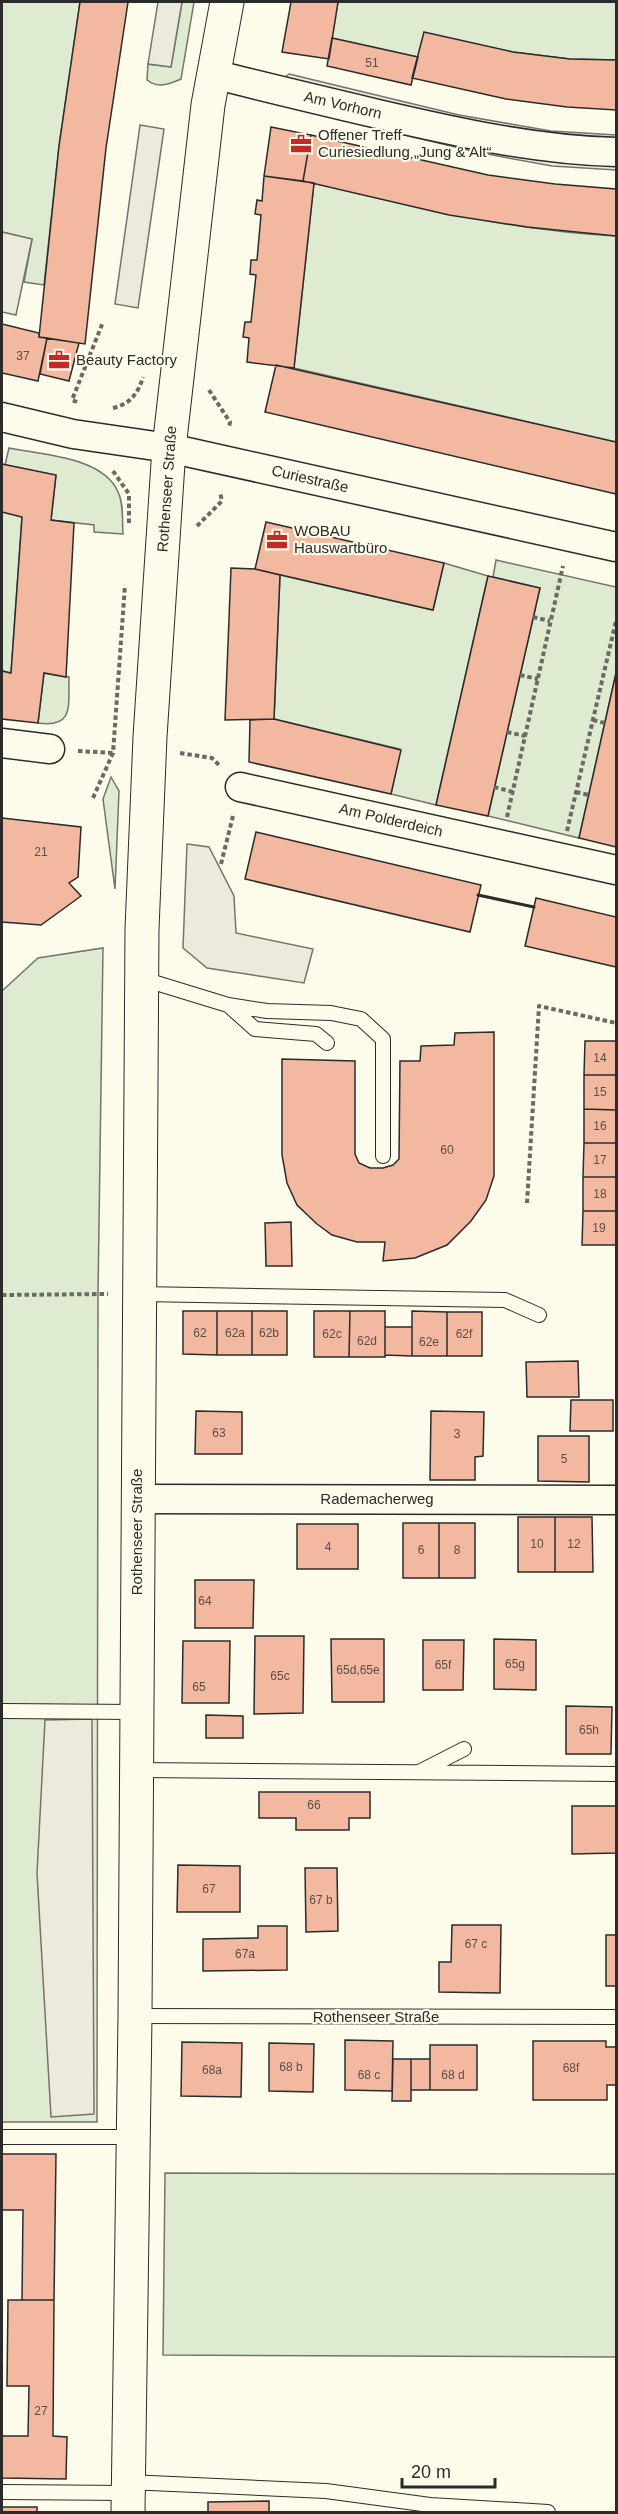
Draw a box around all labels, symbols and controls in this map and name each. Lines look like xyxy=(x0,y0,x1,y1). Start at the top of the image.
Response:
house number: 51 xyxy=(365,56,379,70)
street label: Am Vorhorn xyxy=(303,87,384,122)
place label: Offener Treff Curiesiedlung „Jung & Alt“ xyxy=(318,126,491,160)
office icon: Offener Treff Curiesiedlung „Jung & Alt“ xyxy=(289,132,313,156)
office icon: Beauty Factory xyxy=(47,348,71,372)
house number: 37 xyxy=(16,349,30,363)
place label: Beauty Factory xyxy=(76,351,177,368)
street label: Rothenseer Straße xyxy=(154,425,179,553)
street label: Curiestraße xyxy=(270,461,350,496)
place label: WOBAU Hauswartbüro xyxy=(294,522,387,556)
office icon: WOBAU Hauswartbüro xyxy=(265,528,289,552)
street label: Am Polderdeich xyxy=(338,799,445,840)
house number: 21 xyxy=(34,845,48,859)
house number: 14 xyxy=(593,1051,607,1065)
house number: 15 xyxy=(593,1085,607,1099)
house number: 16 xyxy=(593,1119,607,1133)
house number: 60 xyxy=(440,1143,454,1157)
house number: 17 xyxy=(593,1153,607,1167)
house number: 18 xyxy=(593,1187,607,1201)
house number: 19 xyxy=(592,1221,606,1235)
house number: 62 xyxy=(193,1326,207,1340)
house number: 62a xyxy=(225,1326,245,1340)
house number: 62b xyxy=(259,1326,279,1340)
house number: 62c xyxy=(322,1327,342,1341)
house number: 62f xyxy=(456,1327,473,1341)
house number: 62d xyxy=(357,1334,377,1348)
house number: 62e xyxy=(419,1335,439,1349)
house number: 63 xyxy=(212,1426,226,1440)
house number: 3 xyxy=(454,1427,461,1441)
house number: 5 xyxy=(561,1452,568,1466)
street label: Rothenseer Straße xyxy=(128,1469,145,1595)
street label: Rademacherweg xyxy=(320,1490,434,1507)
house number: 10 xyxy=(530,1537,544,1551)
house number: 12 xyxy=(567,1537,581,1551)
house number: 4 xyxy=(325,1540,332,1554)
house number: 6 xyxy=(418,1543,425,1557)
house number: 8 xyxy=(454,1543,461,1557)
house number: 64 xyxy=(198,1594,212,1608)
house number: 65g xyxy=(505,1657,525,1671)
house number: 65f xyxy=(435,1658,452,1672)
house number: 65d,65e xyxy=(336,1663,380,1677)
house number: 65c xyxy=(270,1669,290,1683)
house number: 65 xyxy=(192,1680,206,1694)
house number: 65h xyxy=(579,1723,599,1737)
house number: 66 xyxy=(307,1798,321,1812)
house number: 67 xyxy=(202,1882,216,1896)
house number: 67 b xyxy=(309,1893,333,1907)
house number: 67 c xyxy=(465,1937,487,1951)
house number: 67a xyxy=(235,1947,255,1961)
street label: Rothenseer Straße xyxy=(313,2008,439,2025)
house number: 68 b xyxy=(279,2060,303,2074)
house number: 68f xyxy=(563,2061,580,2075)
house number: 68a xyxy=(202,2063,222,2077)
house number: 68 c xyxy=(358,2068,380,2082)
house number: 68 d xyxy=(441,2068,465,2082)
house number: 27 xyxy=(34,2404,48,2418)
scale bar xyxy=(402,2451,495,2489)
text: 20 m xyxy=(411,2462,451,2482)

